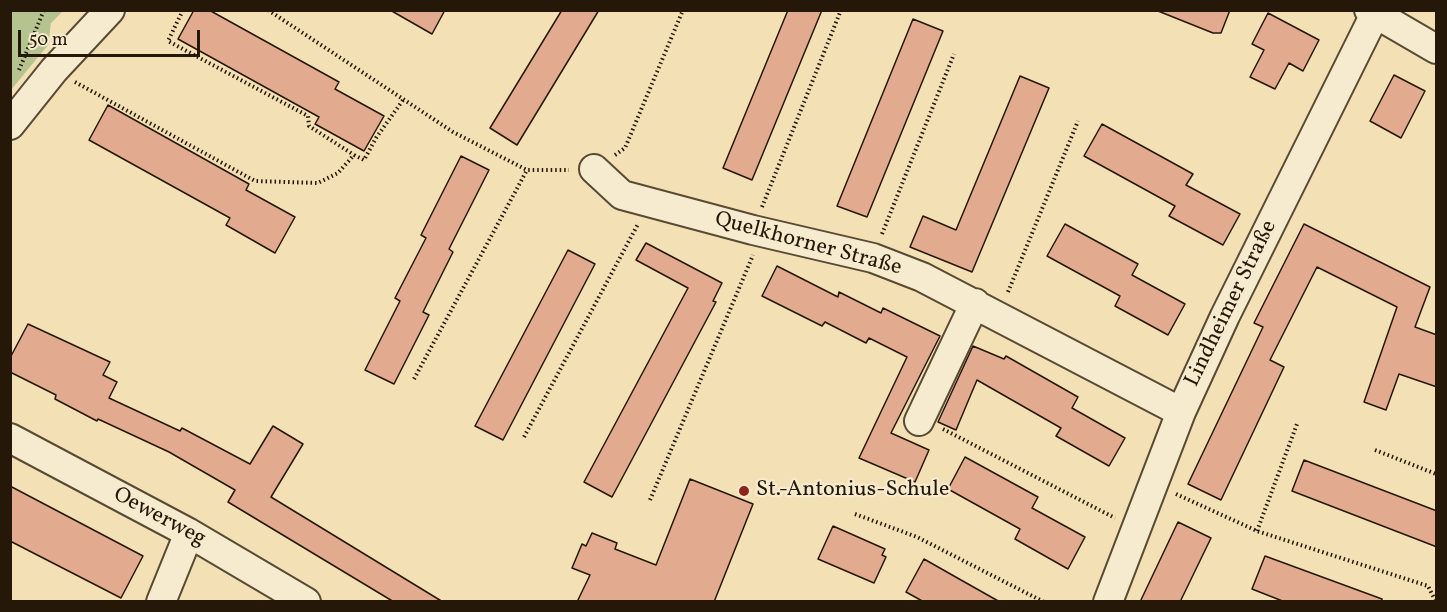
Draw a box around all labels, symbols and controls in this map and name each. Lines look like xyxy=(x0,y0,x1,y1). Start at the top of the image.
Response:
scale bar xyxy=(21,18,202,56)
text: 50 m xyxy=(29,28,68,53)
street label: Quelkhorner Straße xyxy=(712,207,904,283)
street label: Lindheimer Straße xyxy=(1180,217,1284,391)
place label: St.-Antonius-Schule xyxy=(756,478,949,504)
street label: Oewerweg xyxy=(108,483,210,553)
marker: St.-Antonius-Schule xyxy=(737,484,751,498)

